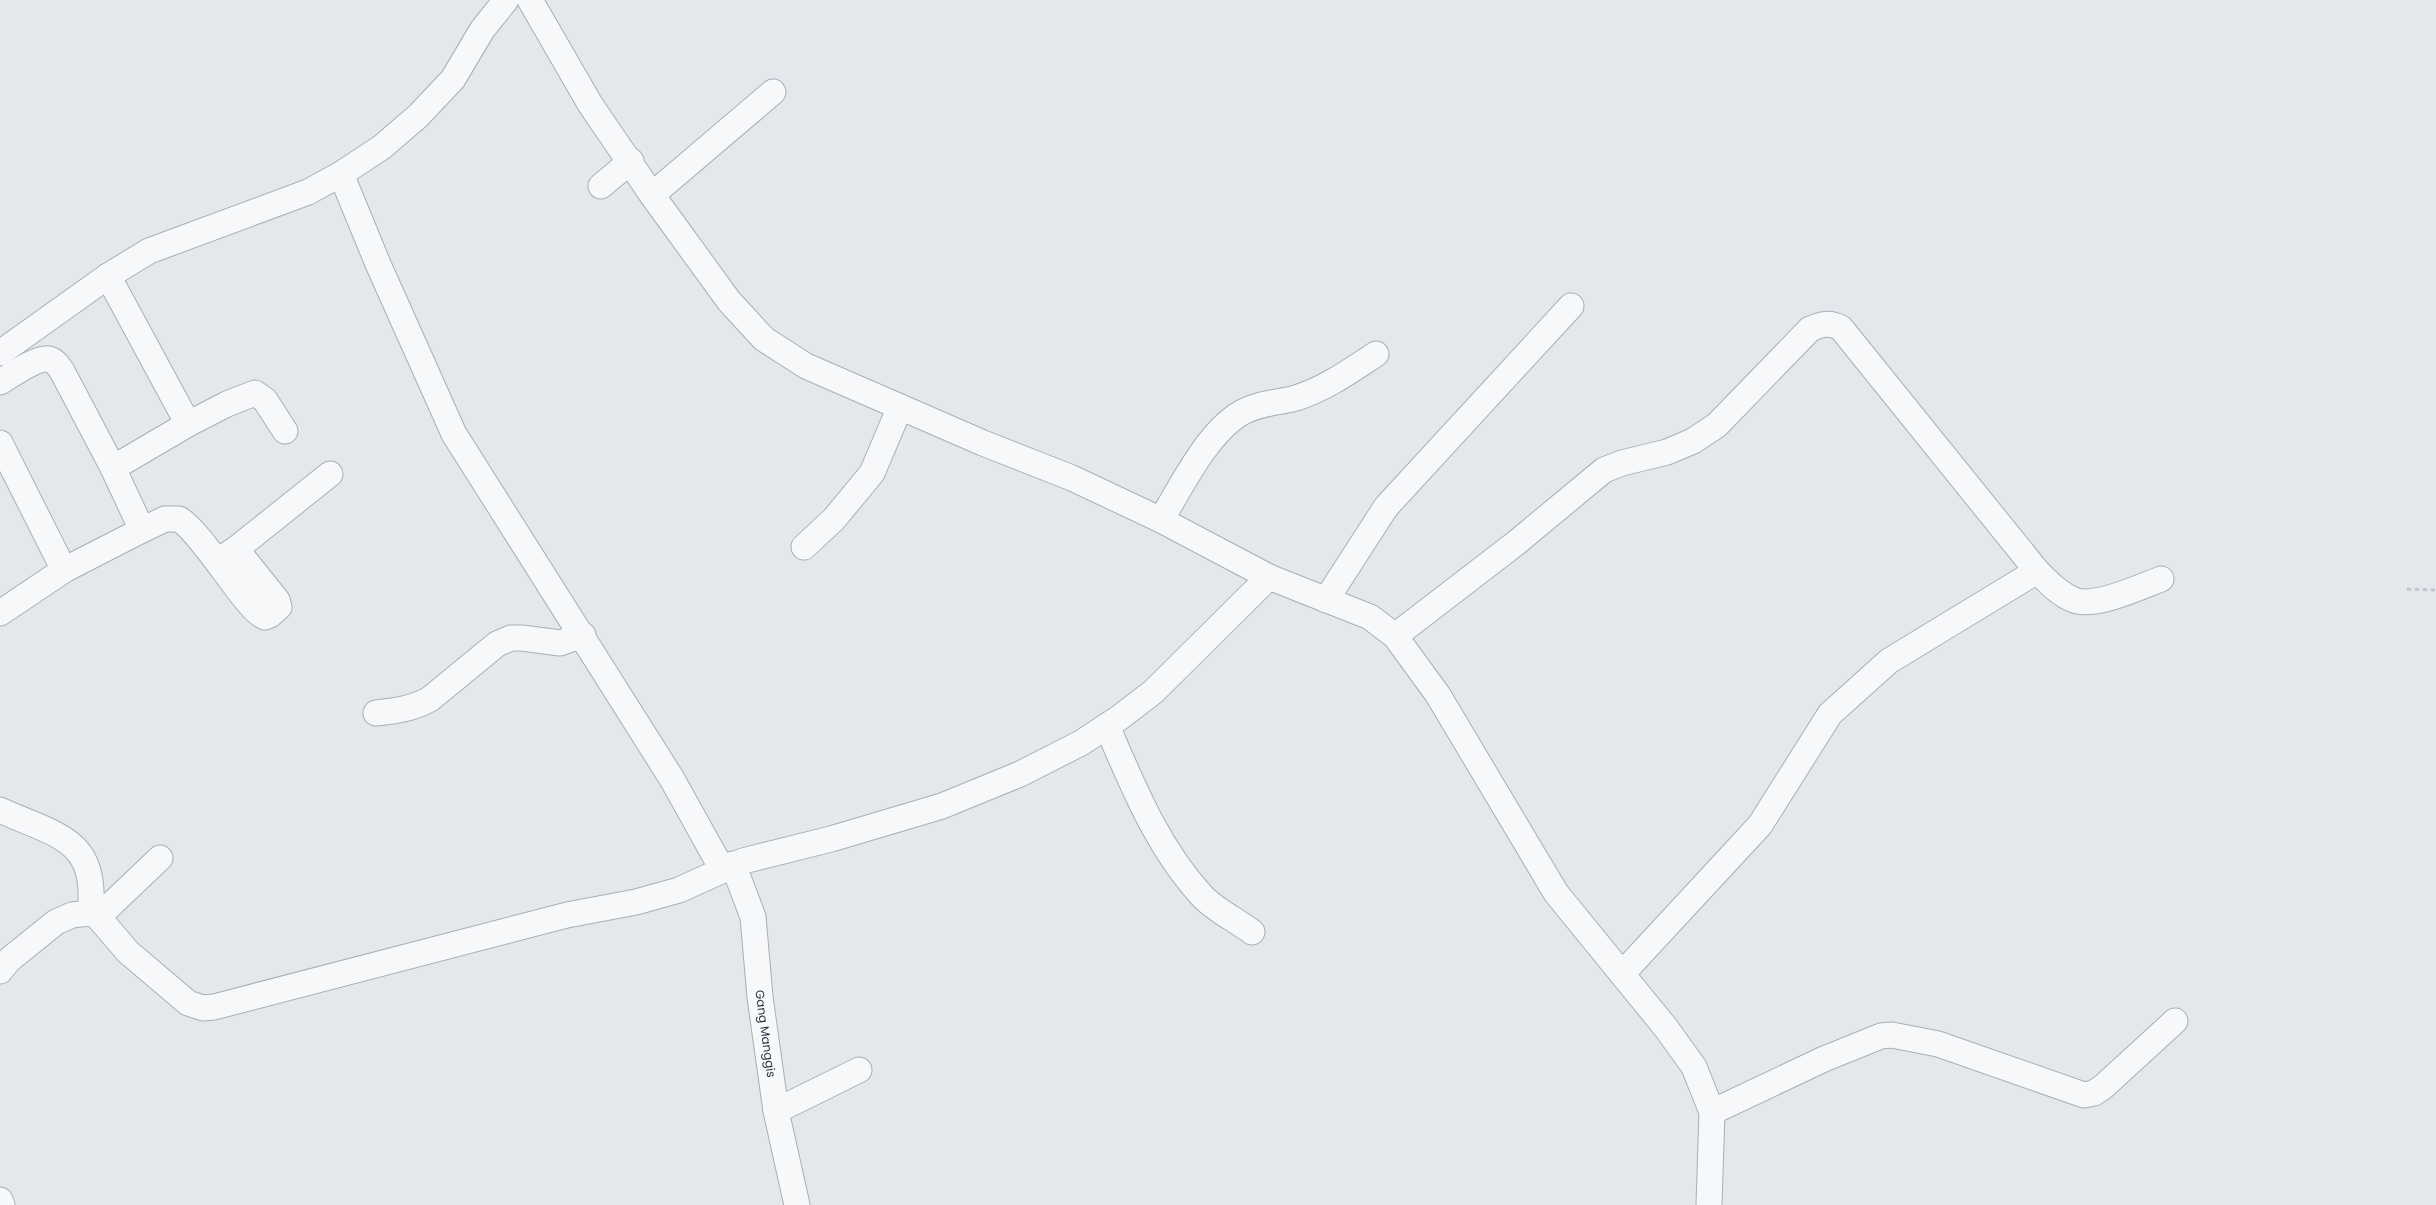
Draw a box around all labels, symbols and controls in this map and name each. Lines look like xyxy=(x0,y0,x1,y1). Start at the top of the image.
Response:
street label: Gang Manggis xyxy=(751,989,780,1078)

